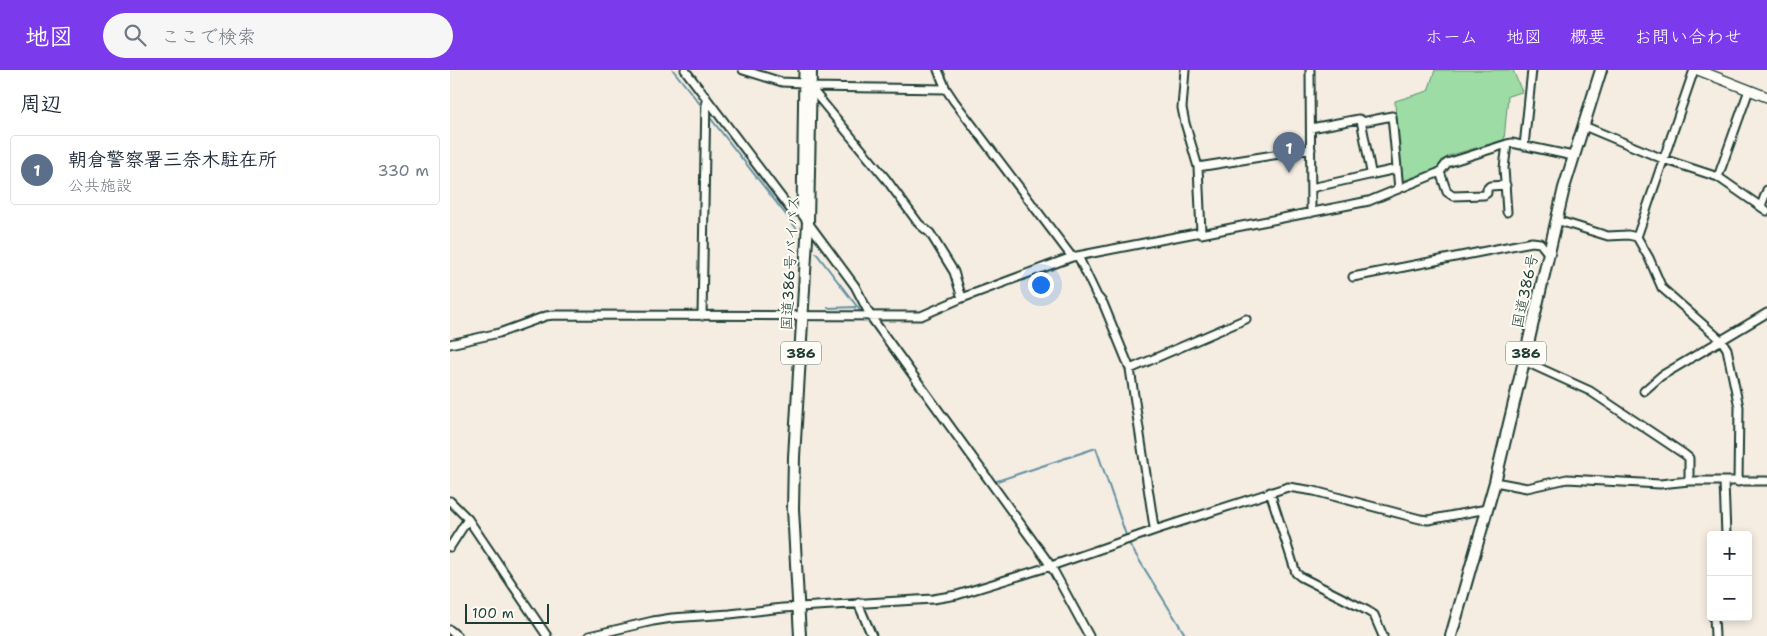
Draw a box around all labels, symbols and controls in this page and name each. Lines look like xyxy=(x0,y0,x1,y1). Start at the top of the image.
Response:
search box xyxy=(103,13,453,58)
text: 地図 xyxy=(25,21,73,53)
icon: search xyxy=(121,21,149,49)
text: ここで検索 xyxy=(161,24,256,49)
text: ホーム xyxy=(1425,25,1478,49)
text: 地図 xyxy=(1506,25,1542,49)
text: 概要 xyxy=(1570,25,1606,49)
text: お問い合わせ xyxy=(1634,25,1742,49)
text: 周辺 xyxy=(20,90,62,118)
pin: 1 xyxy=(1273,132,1305,173)
text: 朝倉警察署三奈木駐在所 xyxy=(68,147,277,172)
text: 1 xyxy=(33,160,41,181)
text: 330 m xyxy=(377,160,429,181)
text: 公共施設 xyxy=(68,175,132,196)
street label: 国道386号バイパス xyxy=(776,195,804,331)
street label: 国道386号 xyxy=(1507,252,1543,330)
your location xyxy=(1028,272,1054,298)
road number: 386 xyxy=(781,342,821,364)
road number: 386 xyxy=(1506,342,1546,364)
map controls xyxy=(1707,531,1752,621)
button: + xyxy=(1707,531,1752,576)
button: − xyxy=(1707,576,1752,621)
scale bar xyxy=(465,601,549,624)
text: 100 m xyxy=(472,604,514,622)

